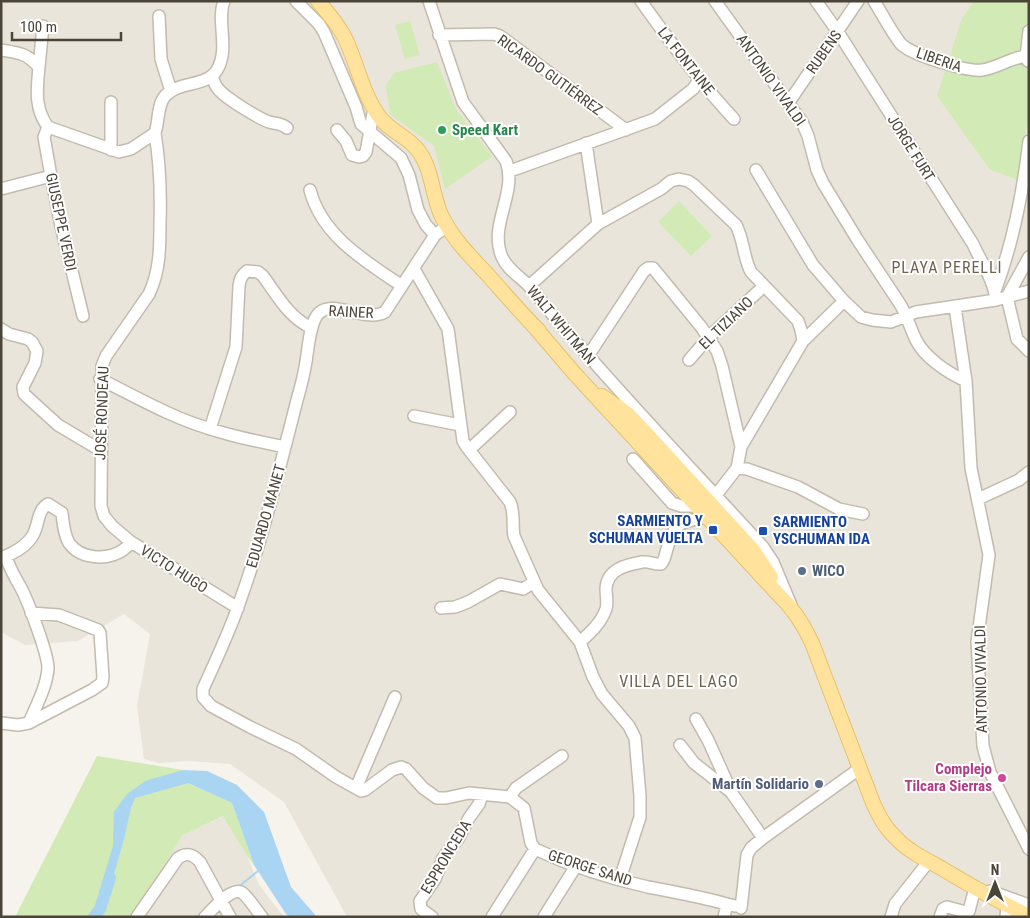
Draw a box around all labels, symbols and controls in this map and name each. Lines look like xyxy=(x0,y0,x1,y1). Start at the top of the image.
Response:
scale bar xyxy=(12,10,121,42)
text: 100 m xyxy=(20,18,57,36)
street label: LA FONTAINE xyxy=(654,24,718,98)
street label: RUBENS xyxy=(803,27,846,77)
street label: RICARDO GUTIÉRREZ xyxy=(494,31,606,119)
street label: ANTONIO VIVALDI xyxy=(733,31,809,129)
street label: LIBERIA xyxy=(914,44,964,76)
street label: JORGE FURT xyxy=(884,112,939,185)
place label: Speed Kart xyxy=(452,121,518,139)
marker: Speed Kart xyxy=(436,124,448,136)
street label: GIUSEPPE VERDI xyxy=(42,171,80,273)
district label: PLAYA PERELLI xyxy=(891,258,1003,277)
street label: WALT WHITMAN xyxy=(523,282,599,368)
street label: EL TIZIANO xyxy=(695,293,757,353)
street label: RAINER xyxy=(328,302,374,322)
street label: JOSÉ RONDEAU xyxy=(91,366,113,460)
street label: EDUARDO MANET xyxy=(243,462,289,570)
place label: SARMIENTO Y SCHUMAN VUELTA xyxy=(589,512,704,547)
place label: SARMIENTO YSCHUMAN IDA xyxy=(773,513,870,548)
marker: SARMIENTO Y SCHUMAN VUELTA xyxy=(707,524,719,536)
marker: SARMIENTO YSCHUMAN IDA xyxy=(757,525,769,537)
street label: VICTO HUGO xyxy=(137,541,211,597)
place label: WICO xyxy=(812,562,845,580)
marker: WICO xyxy=(796,565,808,577)
street label: ANTONIO VIVALDI xyxy=(971,625,991,733)
district label: VILLA DEL LAGO xyxy=(619,672,739,691)
place label: Complejo Tilcara Sierras xyxy=(904,760,992,795)
marker: Complejo Tilcara Sierras xyxy=(996,772,1008,784)
place label: Martín Solidario xyxy=(712,775,809,793)
marker: Martín Solidario xyxy=(813,778,825,790)
street label: ESPRONCEDA xyxy=(417,817,475,897)
street label: GEORGE SAND xyxy=(546,846,634,890)
north arrow xyxy=(970,858,1020,908)
text: N xyxy=(991,862,999,878)

